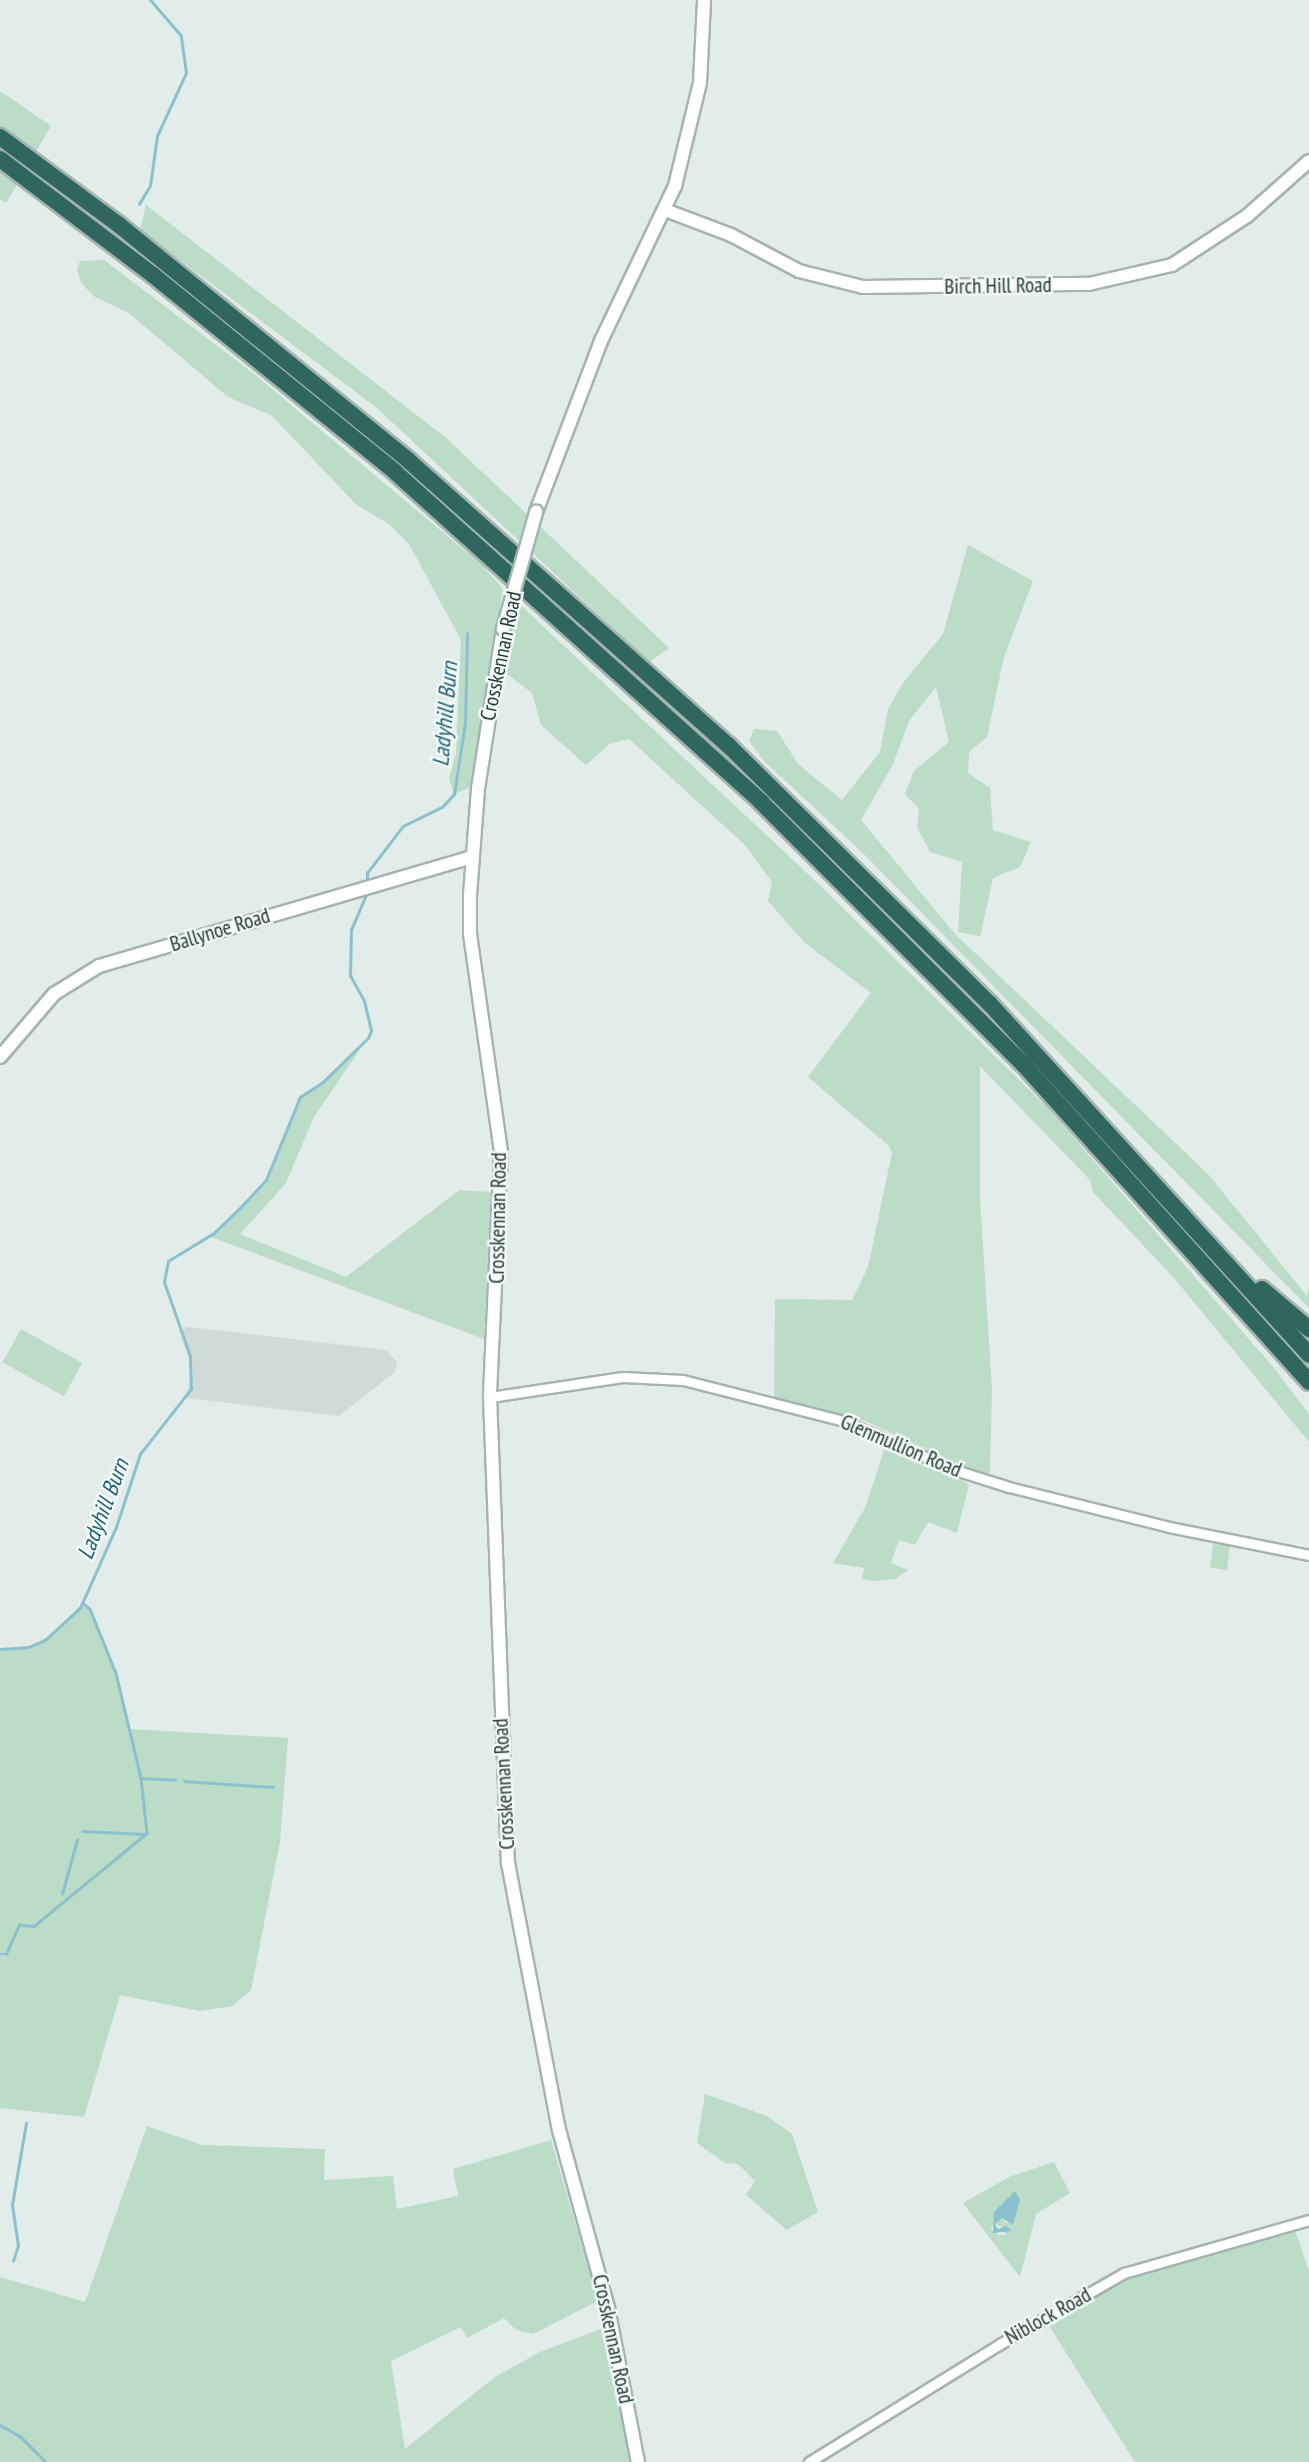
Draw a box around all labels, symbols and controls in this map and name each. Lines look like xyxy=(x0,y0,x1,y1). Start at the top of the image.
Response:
street label: Birch Hill Road xyxy=(944,272,1052,300)
street label: Crosskennan Road xyxy=(475,589,527,723)
water label: Ladyhill Burn xyxy=(427,661,463,767)
street label: Ballynoe Road xyxy=(167,903,273,957)
street label: Crosskennan Road xyxy=(484,1152,512,1284)
street label: Glenmullion Road xyxy=(837,1409,965,1483)
water label: Ladyhill Burn xyxy=(71,1455,135,1563)
street label: Crosskennan Road xyxy=(488,1718,520,1850)
street label: Crosskennan Road xyxy=(587,2272,639,2406)
street label: Niblock Road xyxy=(1000,2282,1096,2350)

